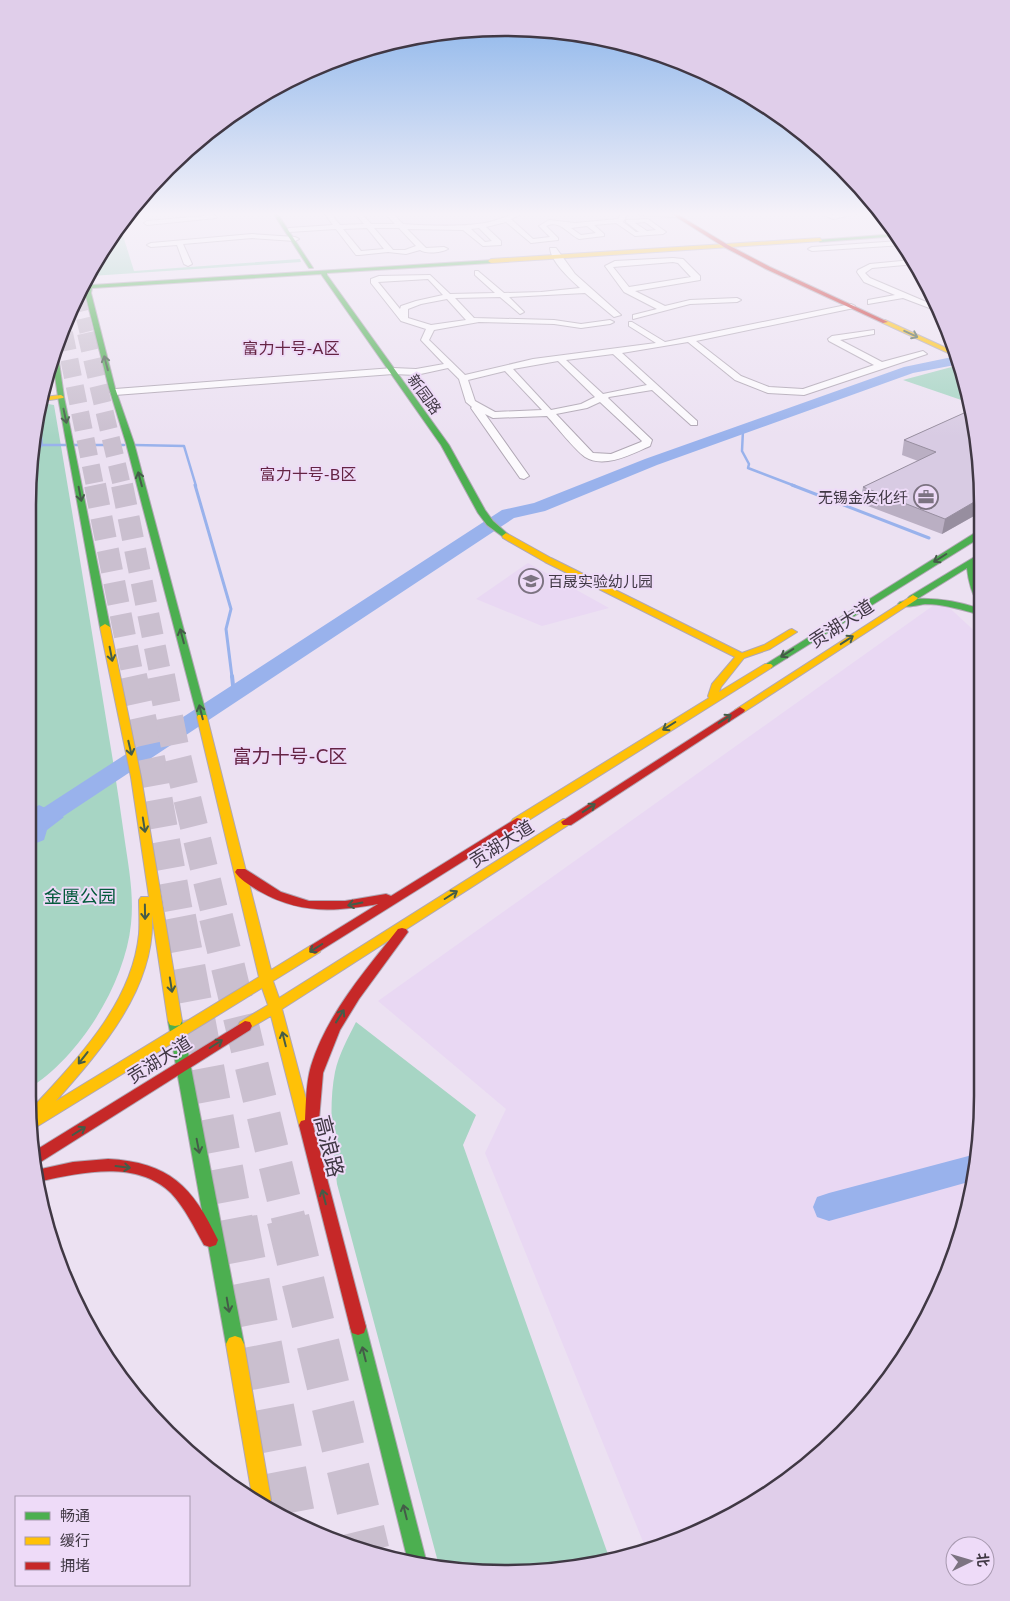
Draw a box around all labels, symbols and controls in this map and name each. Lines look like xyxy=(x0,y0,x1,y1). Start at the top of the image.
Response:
one-way arrow xyxy=(903,330,918,339)
district label: 富力十号-A区 xyxy=(243,338,339,357)
one-way arrow xyxy=(101,355,110,371)
street label: 新园路 xyxy=(404,371,446,417)
one-way arrow xyxy=(61,408,70,424)
district label: 富力十号-B区 xyxy=(260,464,356,483)
one-way arrow xyxy=(135,471,144,487)
office icon: 无锡金友化纤 xyxy=(913,484,939,510)
one-way arrow xyxy=(76,486,86,502)
place label: 无锡金友化纤 xyxy=(818,488,908,506)
one-way arrow xyxy=(933,554,947,564)
school or university icon: 百晟实验幼儿园 xyxy=(518,568,544,594)
place label: 百晟实验幼儿园 xyxy=(548,572,653,590)
street label: 贡湖大道 xyxy=(805,594,877,652)
one-way arrow xyxy=(176,628,186,644)
one-way arrow xyxy=(840,634,854,644)
one-way arrow xyxy=(106,646,116,662)
one-way arrow xyxy=(780,649,794,659)
one-way arrow xyxy=(196,705,205,721)
one-way arrow xyxy=(717,714,731,724)
one-way arrow xyxy=(662,721,676,732)
one-way arrow xyxy=(125,740,135,756)
district label: 富力十号-C区 xyxy=(233,744,347,767)
one-way arrow xyxy=(581,803,595,813)
street label: 贡湖大道 xyxy=(465,815,537,871)
one-way arrow xyxy=(139,817,149,833)
park label: 金匮公园 xyxy=(44,885,116,907)
one-way arrow xyxy=(444,890,458,900)
one-way arrow xyxy=(347,900,363,910)
one-way arrow xyxy=(140,904,150,920)
one-way arrow xyxy=(310,943,324,953)
one-way arrow xyxy=(166,977,176,993)
one-way arrow xyxy=(336,1010,346,1024)
street label: 贡湖大道 xyxy=(123,1031,195,1087)
one-way arrow xyxy=(279,1032,288,1048)
one-way arrow xyxy=(209,1038,223,1049)
one-way arrow xyxy=(78,1051,88,1065)
street label: 高浪路 xyxy=(310,1112,350,1180)
one-way arrow xyxy=(71,1125,85,1135)
one-way arrow xyxy=(193,1137,203,1153)
one-way arrow xyxy=(115,1162,131,1172)
one-way arrow xyxy=(318,1189,328,1205)
one-way arrow xyxy=(223,1297,233,1313)
one-way arrow xyxy=(359,1347,368,1363)
legend xyxy=(15,1496,190,1586)
one-way arrow xyxy=(399,1504,409,1520)
text: 畅通 xyxy=(60,1506,90,1524)
text: 缓行 xyxy=(60,1531,90,1549)
north arrow xyxy=(945,1536,995,1586)
text: 北 xyxy=(974,1552,993,1568)
text: 拥堵 xyxy=(60,1556,90,1574)

